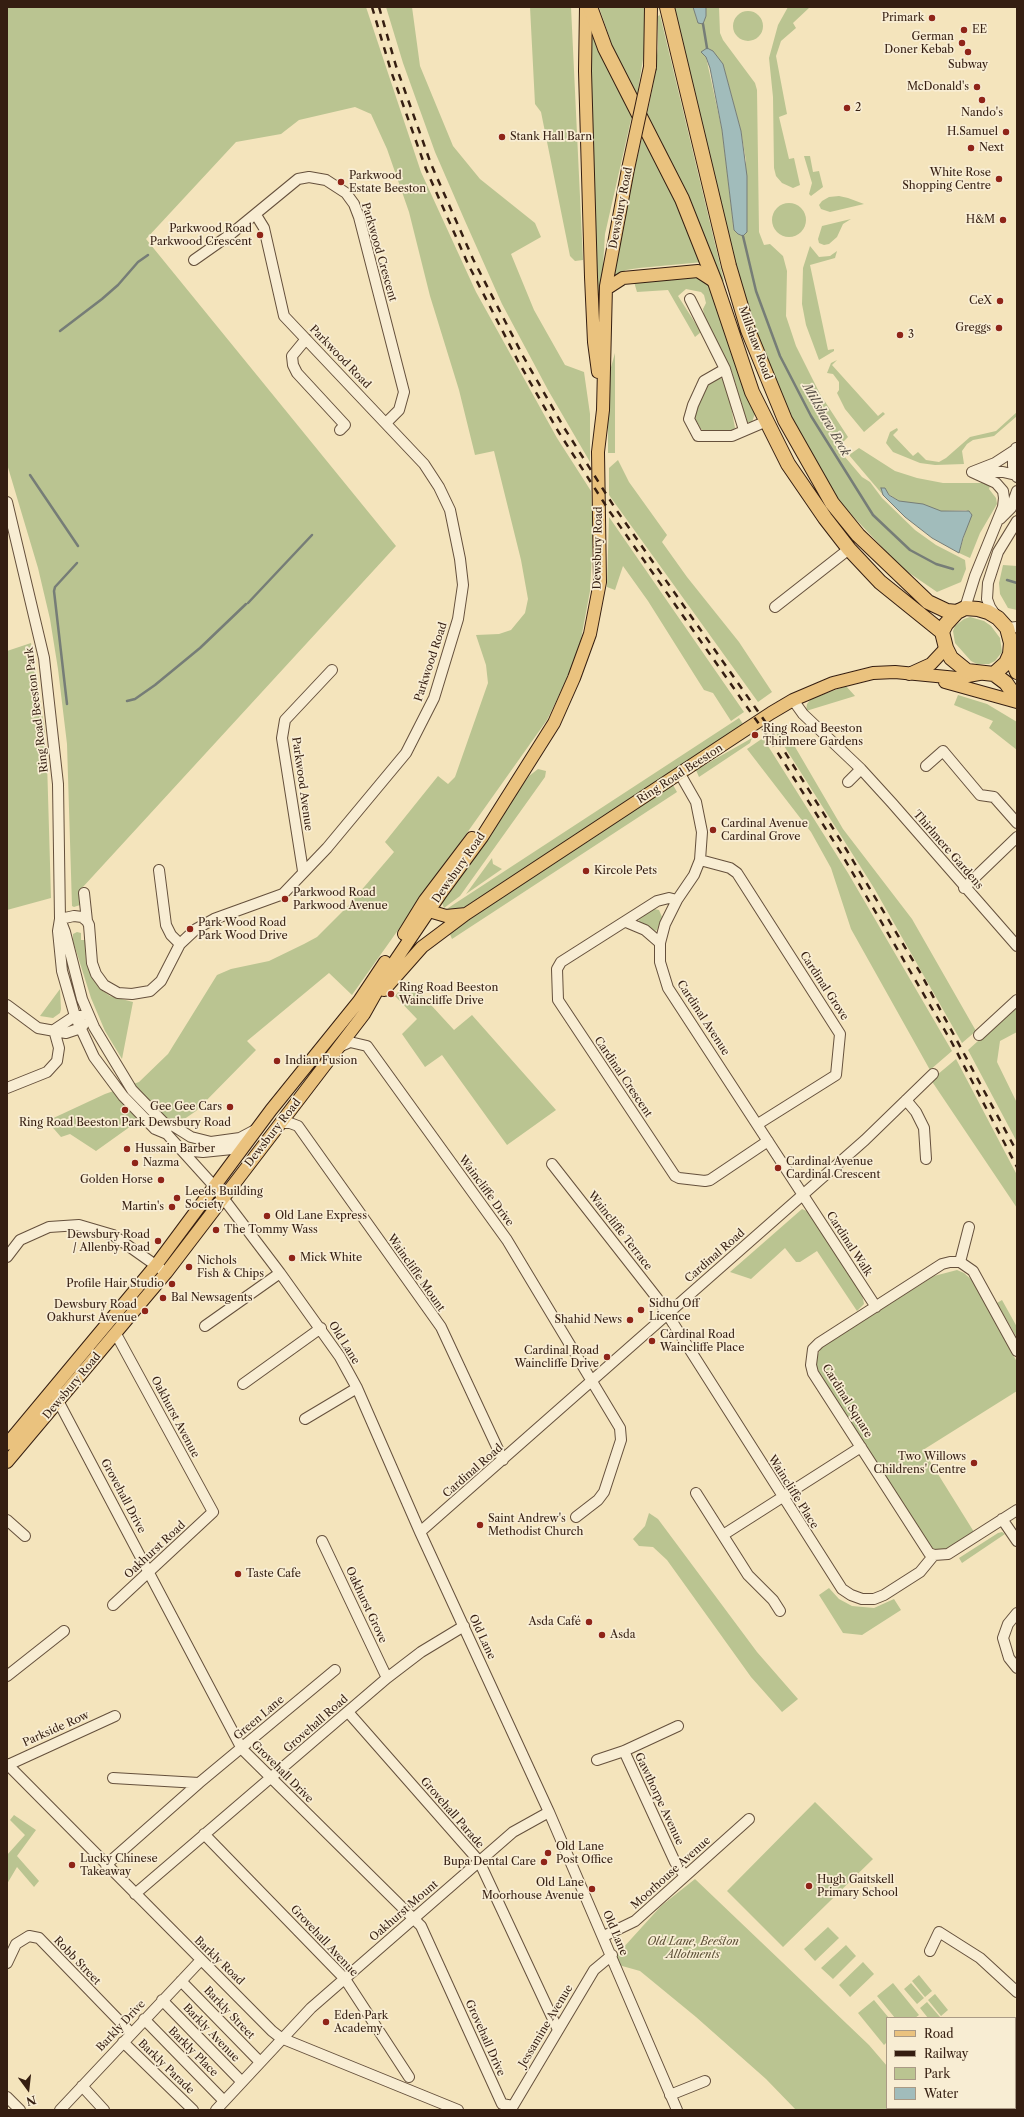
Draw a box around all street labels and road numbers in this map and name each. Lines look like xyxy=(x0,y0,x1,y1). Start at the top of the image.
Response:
street label: Dewsbury Road xyxy=(607,166,635,250)
street label: Parkwood Crescent xyxy=(359,201,399,303)
street label: Millshaw Road xyxy=(736,304,774,382)
street label: Parkwood Road xyxy=(306,323,374,391)
street label: Dewsbury Road xyxy=(591,506,605,590)
street label: Parkwood Road xyxy=(412,621,450,703)
street label: Ring Road Beeston Park xyxy=(23,647,51,773)
street label: Parkwood Avenue xyxy=(289,736,315,832)
street label: Ring Road Beeston xyxy=(635,741,725,807)
street label: Thirlmere Gardens xyxy=(910,808,986,892)
street label: Dewsbury Road xyxy=(430,830,488,906)
street label: Cardinal Grove xyxy=(797,949,851,1023)
street label: Cardinal Avenue xyxy=(674,978,732,1058)
street label: Cardinal Crescent xyxy=(591,1034,655,1120)
street label: Dewsbury Road xyxy=(242,1096,304,1170)
street label: Waincliffe Drive xyxy=(456,1153,516,1229)
street label: Waincliffe Terrace xyxy=(585,1189,655,1273)
street label: Cardinal Walk xyxy=(823,1209,875,1279)
street label: Cardinal Road xyxy=(682,1226,748,1286)
street label: Waincliffe Mount xyxy=(384,1232,448,1314)
street label: Old Lane xyxy=(326,1319,362,1367)
street label: Dewsbury Road xyxy=(40,1350,104,1422)
street label: Cardinal Square xyxy=(819,1362,875,1440)
street label: Oakhurst Avenue xyxy=(148,1374,202,1460)
street label: Cardinal Road xyxy=(440,1441,506,1501)
street label: Waincliffe Place xyxy=(765,1453,821,1531)
street label: Grovehall Drive xyxy=(98,1457,148,1535)
street label: Oakhurst Road xyxy=(122,1518,188,1582)
street label: Oakhurst Grove xyxy=(343,1565,389,1645)
street label: Old Lane xyxy=(466,1612,498,1662)
street label: Grovehall Road xyxy=(281,1692,351,1756)
street label: Green Lane xyxy=(231,1693,287,1743)
street label: Parkside Row xyxy=(21,1708,91,1750)
street label: Grovehall Drive xyxy=(248,1738,316,1806)
street label: Gawthorpe Avenue xyxy=(632,1751,686,1847)
street label: Grovehall Parade xyxy=(418,1775,486,1851)
street label: Moorhouse Avenue xyxy=(629,1834,713,1912)
street label: Oakhurst Mount xyxy=(367,1878,441,1944)
street label: Grovehall Avenue xyxy=(288,1903,360,1979)
street label: Old Lane xyxy=(600,1908,630,1958)
street label: Robb Street xyxy=(51,1934,103,1988)
street label: Barkly Road xyxy=(191,1934,247,1988)
street label: Jessamine Avenue xyxy=(516,1982,576,2070)
street label: Barkly Street xyxy=(201,1984,257,2042)
street label: Barkly Drive xyxy=(94,1998,148,2054)
street label: Grovehall Drive xyxy=(462,1998,508,2078)
street label: Barkly Avenue xyxy=(180,2001,242,2065)
street label: Barkly Place xyxy=(165,2024,221,2080)
street label: Barkly Parade xyxy=(135,2037,197,2097)

